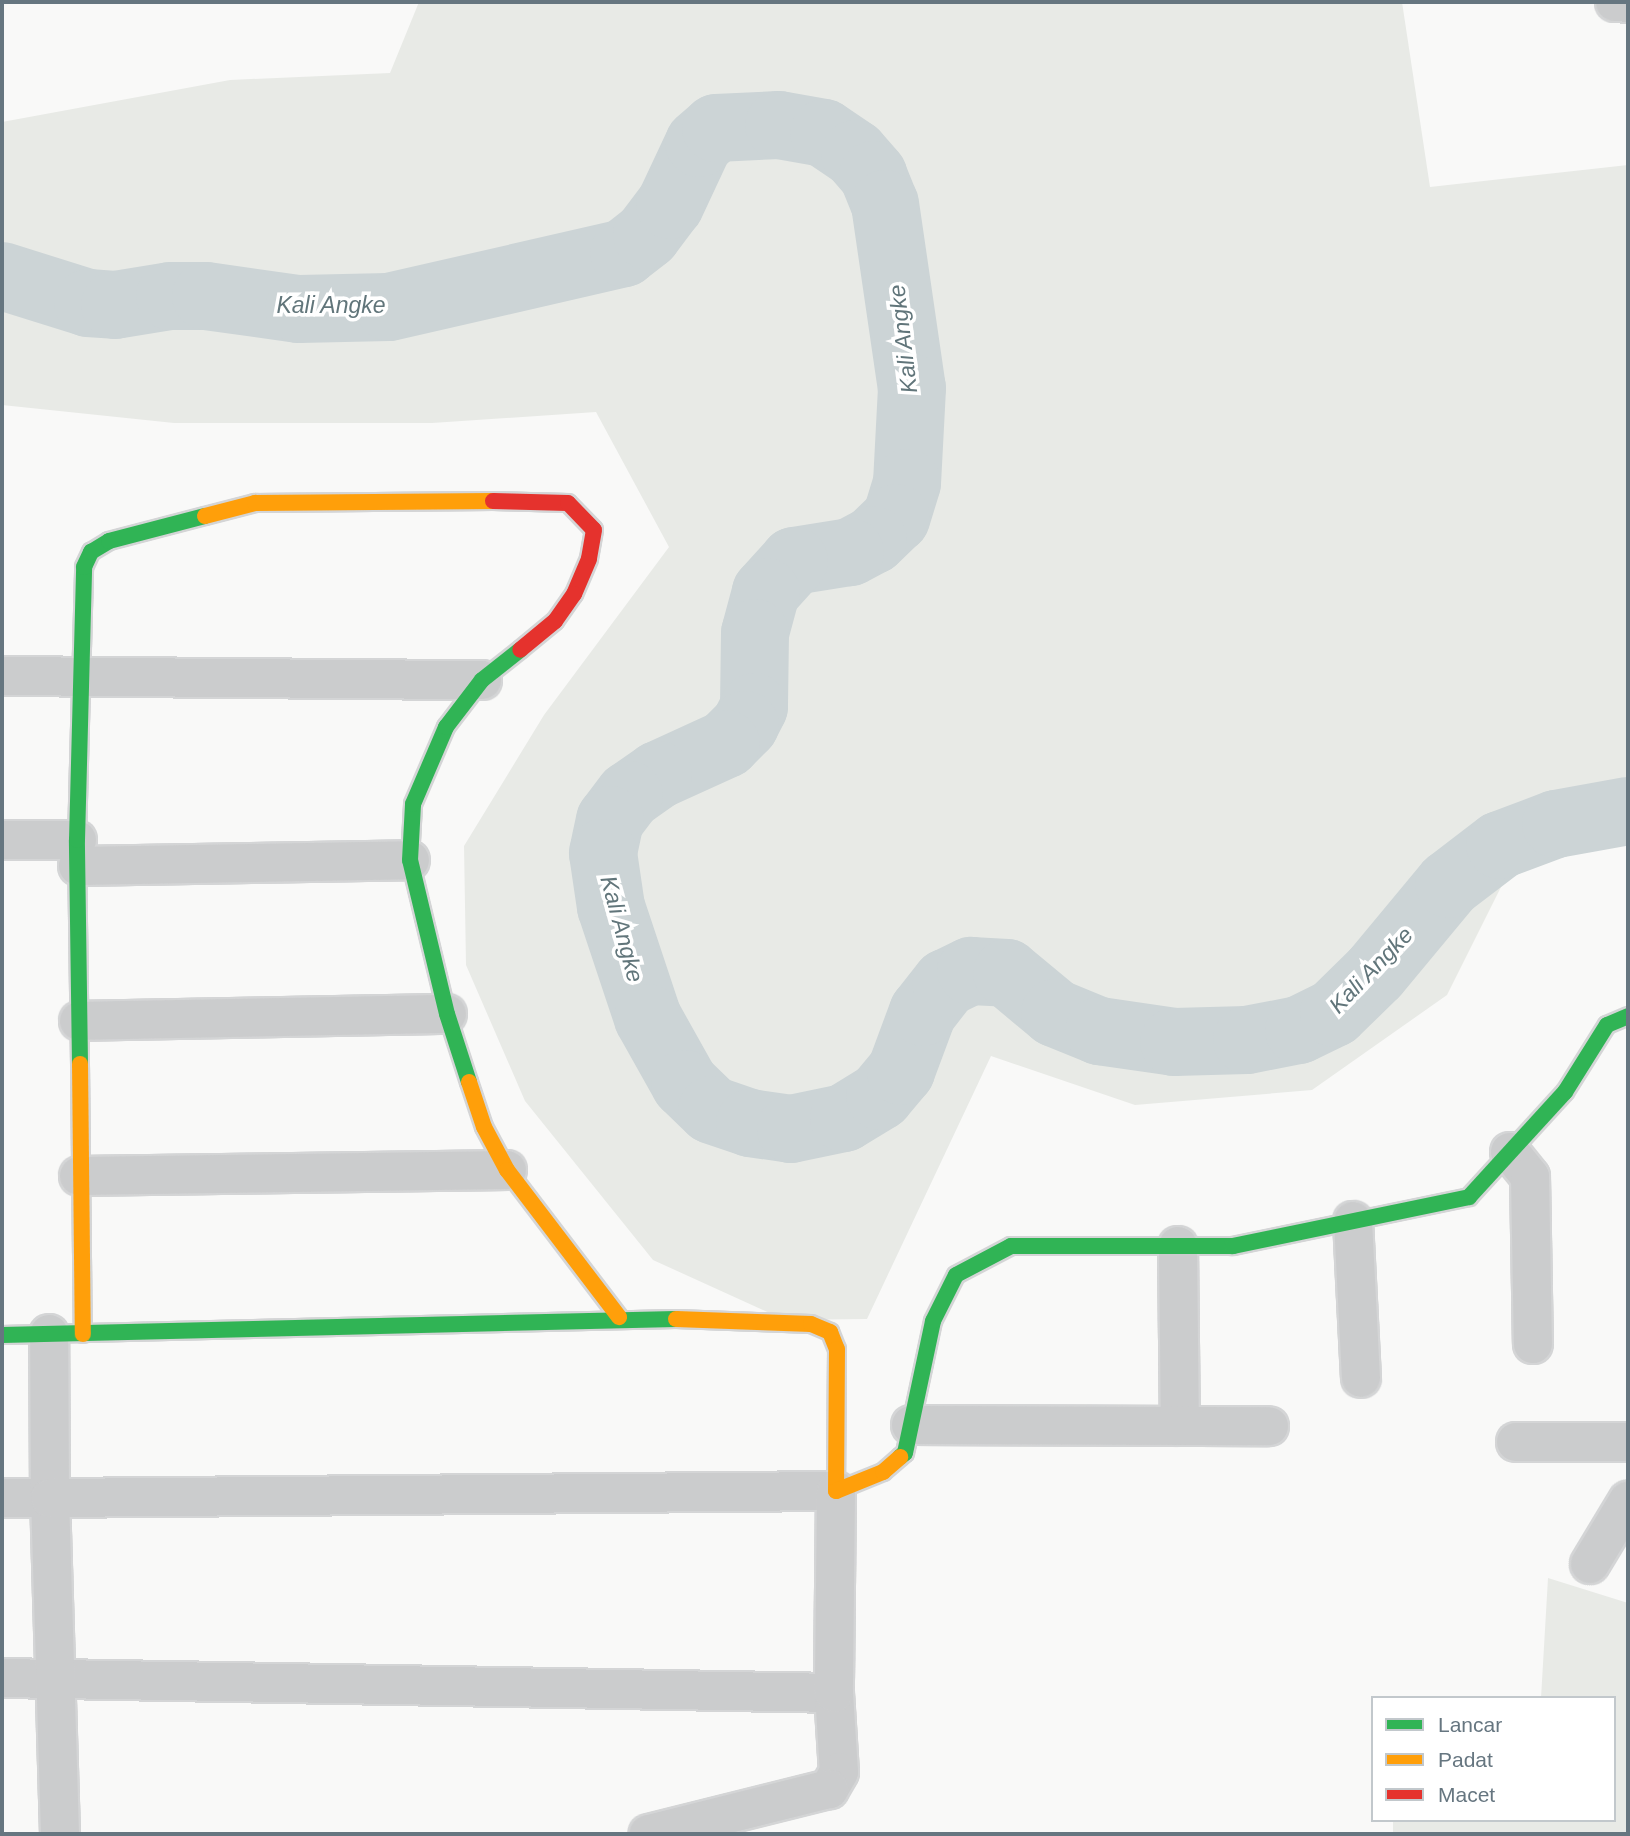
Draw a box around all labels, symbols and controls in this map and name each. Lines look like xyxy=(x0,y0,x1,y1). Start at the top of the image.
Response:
water label: Kali Angke xyxy=(883,283,923,395)
water label: Kali Angke xyxy=(276,291,386,319)
water label: Kali Angke xyxy=(594,872,650,986)
water label: Kali Angke xyxy=(1323,921,1419,1019)
legend xyxy=(1371,1696,1616,1822)
text: Lancar xyxy=(1438,1713,1502,1736)
text: Padat xyxy=(1438,1748,1493,1771)
text: Macet xyxy=(1438,1783,1495,1806)

